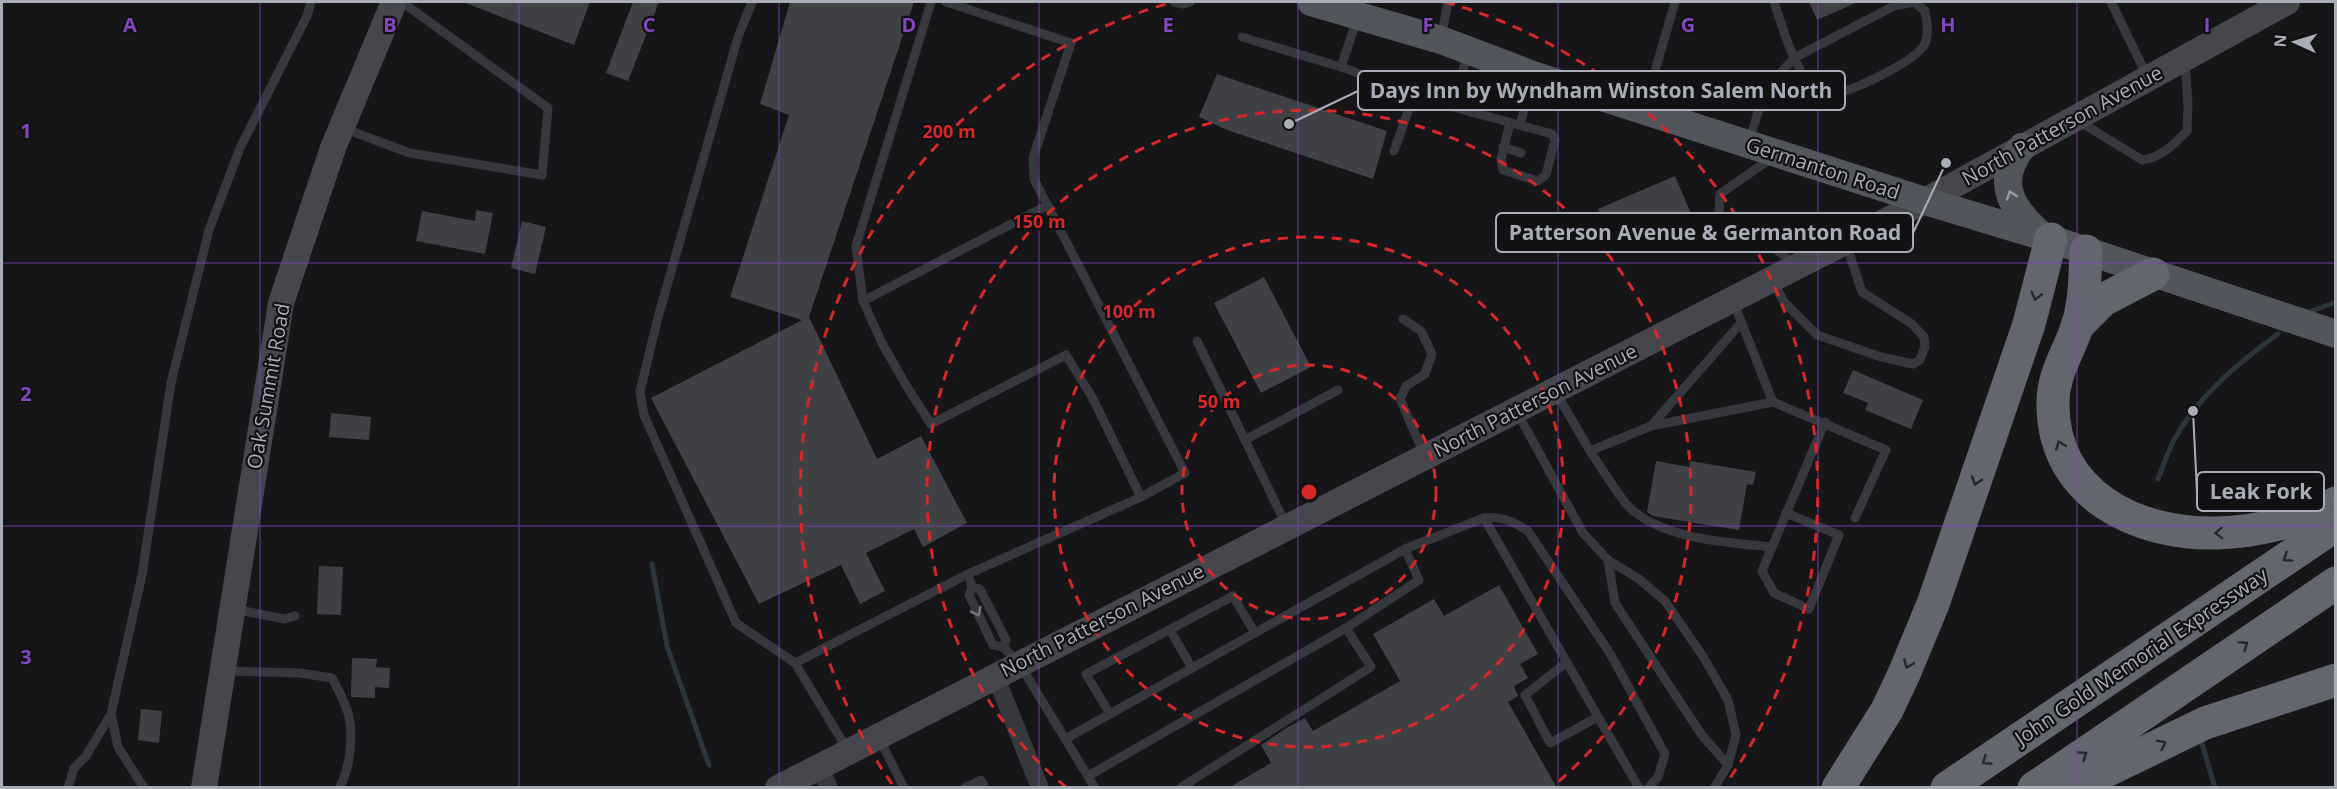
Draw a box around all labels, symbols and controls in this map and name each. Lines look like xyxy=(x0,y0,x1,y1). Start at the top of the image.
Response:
text: A xyxy=(123,11,137,38)
text: B xyxy=(383,11,397,38)
text: C xyxy=(643,11,656,38)
text: D xyxy=(902,11,916,38)
text: E xyxy=(1162,11,1174,38)
text: F xyxy=(1423,11,1433,38)
text: G xyxy=(1681,11,1695,38)
text: H xyxy=(1940,11,1956,38)
text: I xyxy=(2204,11,2210,38)
north arrow xyxy=(2265,12,2325,72)
text: N xyxy=(2269,34,2291,48)
street label: North Patterson Avenue xyxy=(1957,59,2167,191)
callout: Days Inn by Wyndham Winston Salem North xyxy=(1358,71,1845,110)
text: Days Inn by Wyndham Winston Salem North xyxy=(1370,76,1832,104)
text: 1 xyxy=(20,117,32,144)
text: 200 m xyxy=(922,119,976,143)
street label: Germanton Road xyxy=(1743,130,1903,206)
one-way arrow xyxy=(2006,191,2018,201)
text: 150 m xyxy=(1012,209,1066,233)
callout: Patterson Avenue & Germanton Road xyxy=(1496,213,1913,252)
text: Patterson Avenue & Germanton Road xyxy=(1509,218,1901,246)
one-way arrow xyxy=(2031,291,2044,301)
text: 100 m xyxy=(1102,299,1156,323)
street label: Oak Summit Road xyxy=(240,301,296,471)
street label: North Patterson Avenue xyxy=(1428,337,1642,463)
text: 2 xyxy=(20,380,32,407)
text: 50 m xyxy=(1198,389,1240,413)
one-way arrow xyxy=(2055,441,2067,452)
callout: Leak Fork xyxy=(2197,472,2324,511)
one-way arrow xyxy=(1970,475,1983,486)
text: Leak Fork xyxy=(2210,477,2313,505)
centre of rings xyxy=(1299,482,1319,502)
one-way arrow xyxy=(2214,526,2223,539)
one-way arrow xyxy=(2283,551,2294,562)
street label: North Patterson Avenue xyxy=(995,557,1209,683)
street label: John Gold Memorial Expressway xyxy=(2008,561,2273,752)
one-way arrow xyxy=(970,606,981,617)
one-way arrow xyxy=(2237,641,2248,652)
text: 3 xyxy=(20,643,32,670)
one-way arrow xyxy=(1903,658,1915,669)
one-way arrow xyxy=(2155,739,2166,751)
one-way arrow xyxy=(2076,751,2087,762)
one-way arrow xyxy=(1982,754,1993,765)

